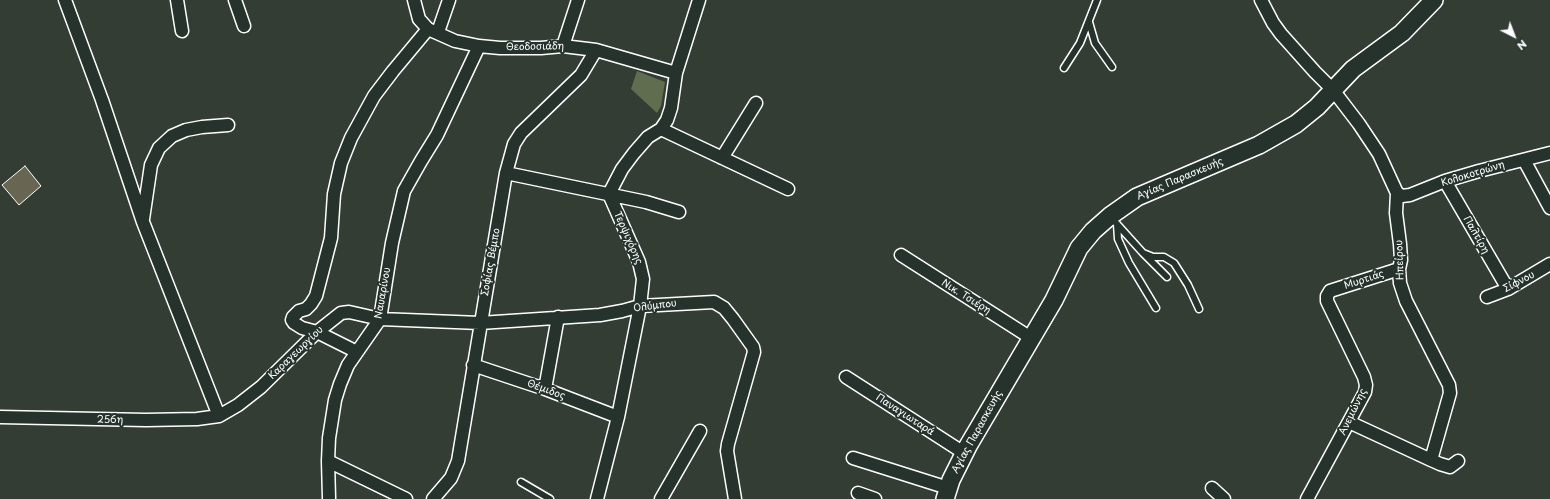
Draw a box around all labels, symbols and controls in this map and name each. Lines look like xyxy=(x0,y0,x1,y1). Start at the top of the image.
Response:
north arrow xyxy=(1494,16,1534,56)
text: N xyxy=(1513,36,1531,55)
street label: Θεοδοσιάδη xyxy=(506,40,564,54)
street label: Αγίας Παρασκευής xyxy=(1135,155,1225,203)
street label: Κολοκοτρώνη xyxy=(1440,159,1506,189)
street label: Τερψιχόρης xyxy=(611,210,645,266)
street label: Παλτίρη xyxy=(1460,214,1492,256)
street label: Σοφίας Βέμπο xyxy=(479,227,503,297)
street label: Ηπείρου xyxy=(1393,240,1407,280)
street label: Ναυαρίνου xyxy=(373,266,393,320)
street label: Μυρτιάς xyxy=(1343,268,1385,292)
street label: Σίφνου xyxy=(1501,269,1537,295)
street label: Νικ. Τσιέρη xyxy=(939,277,993,317)
street label: Ολύμπου xyxy=(633,297,677,315)
street label: Καραγεωργίου xyxy=(266,324,326,382)
street label: Θέμιδος xyxy=(525,378,567,402)
street label: Ανεμώνης xyxy=(1337,387,1369,437)
street label: Αγίας Παρασκευής xyxy=(949,388,1005,476)
street label: Παναγιωταρά xyxy=(874,392,936,438)
street label: 256η xyxy=(97,414,123,426)

